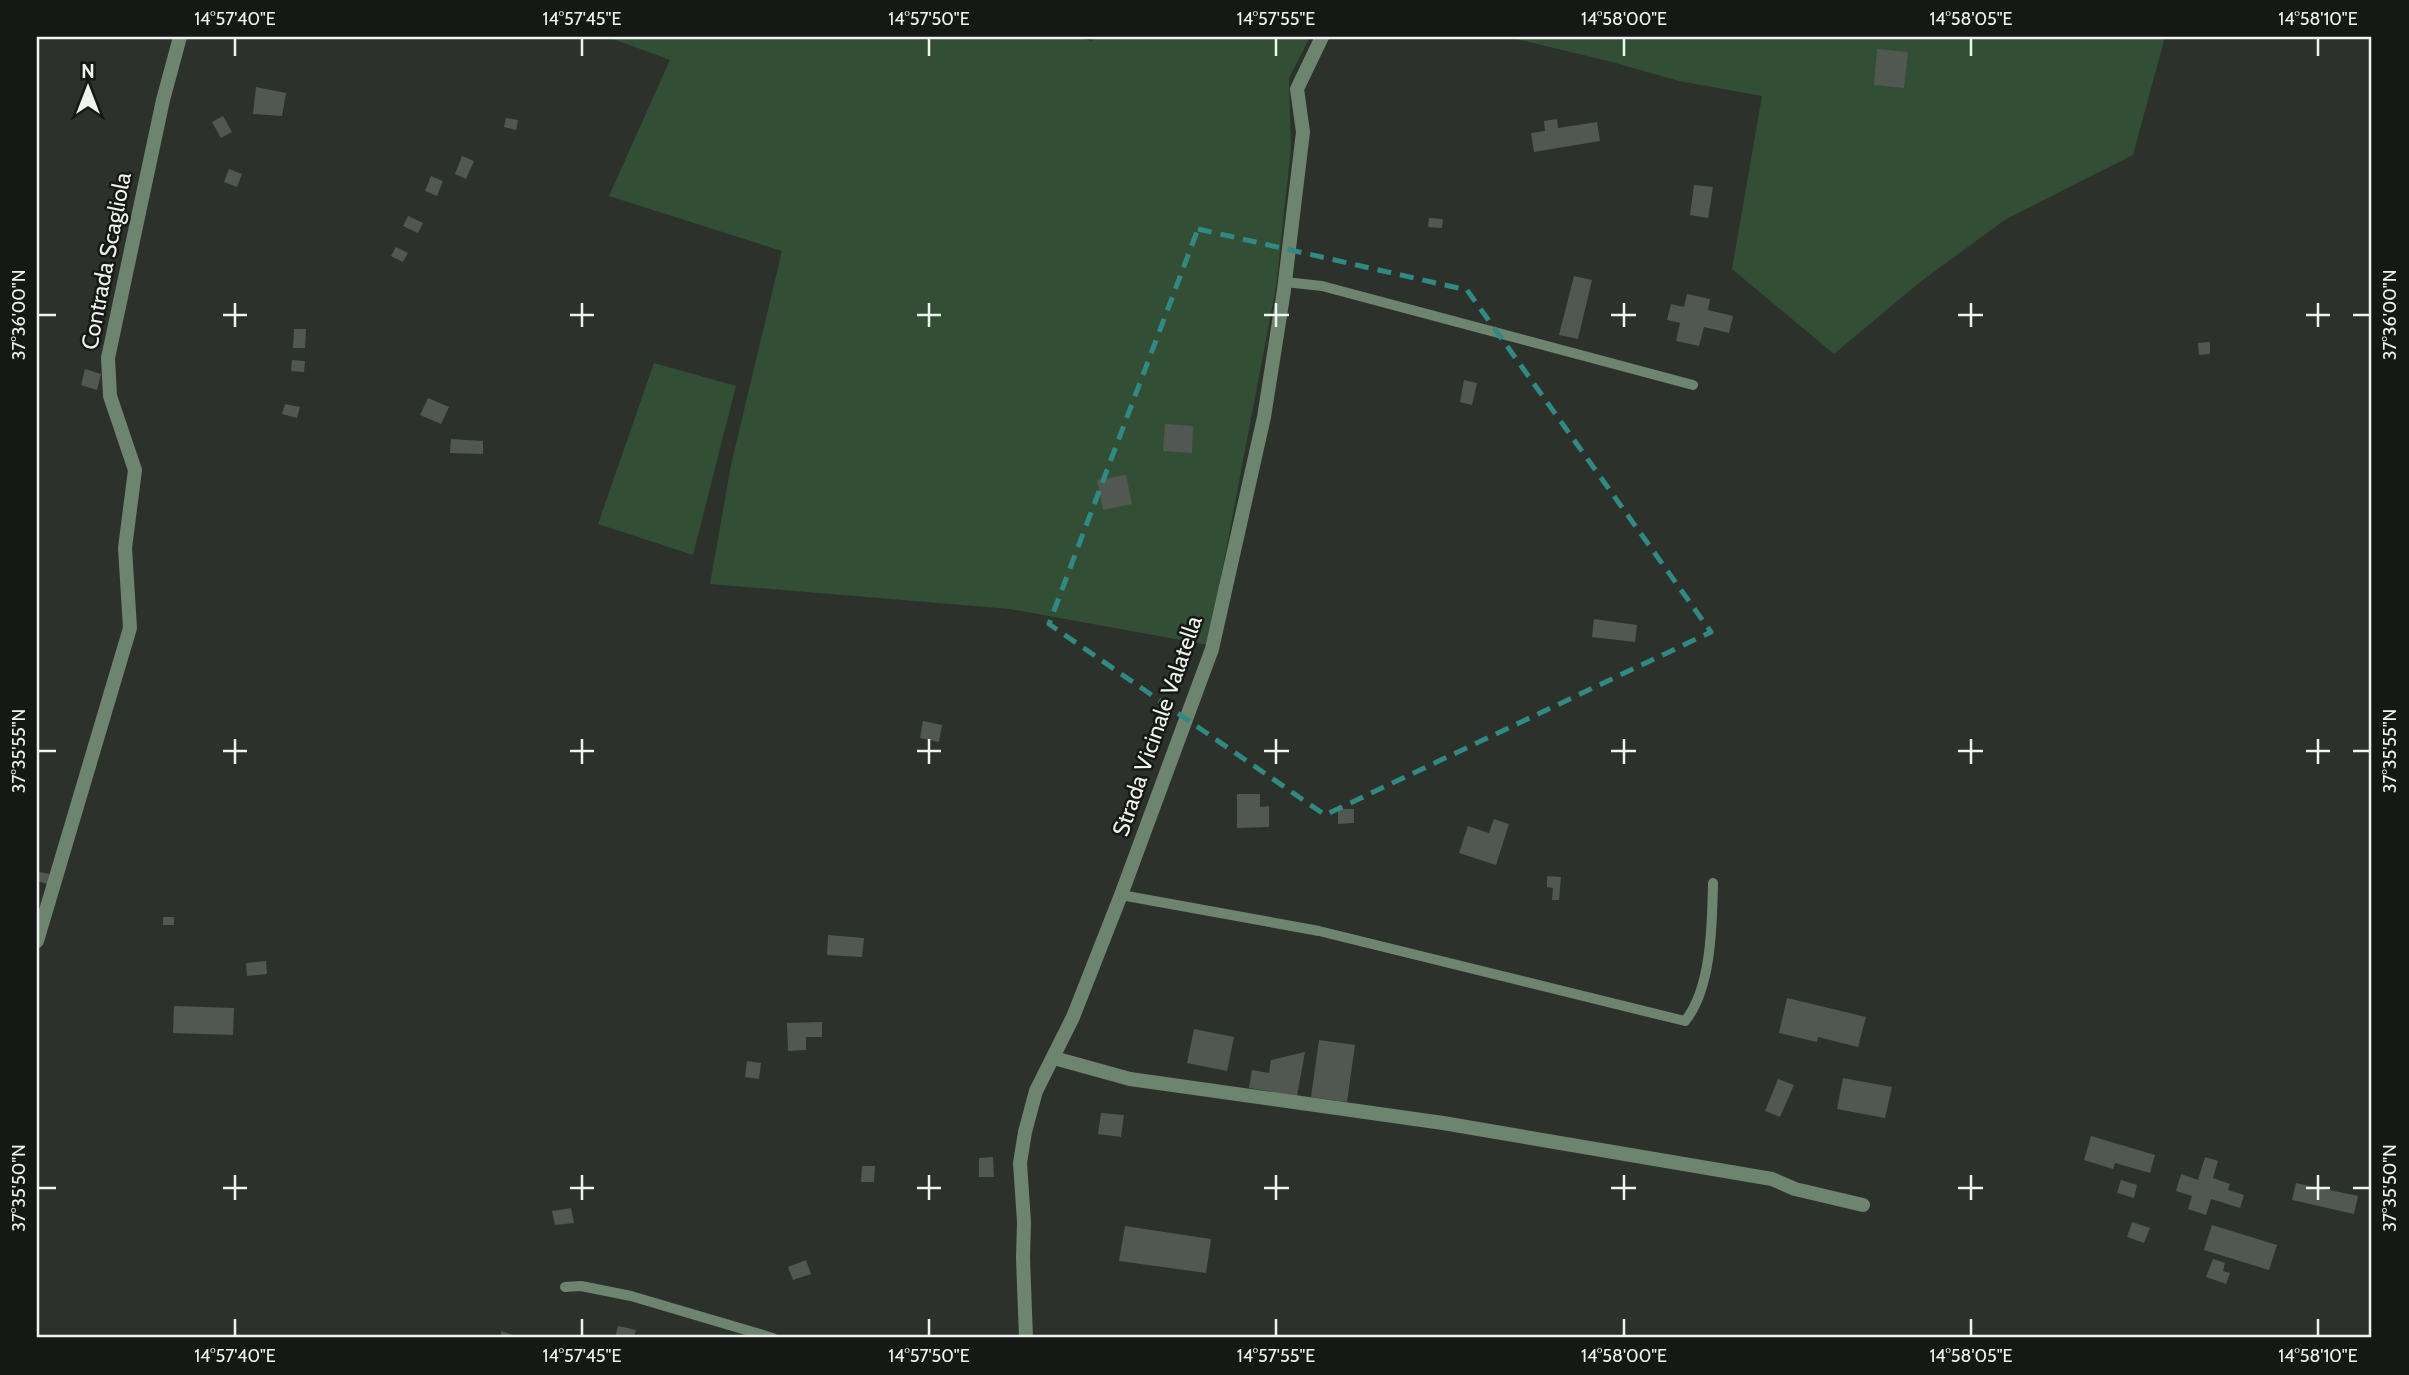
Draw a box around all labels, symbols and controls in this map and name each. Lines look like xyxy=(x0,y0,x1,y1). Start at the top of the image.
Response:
text: 14°57'40"E xyxy=(194,8,276,30)
text: 14°57'45"E xyxy=(543,8,621,30)
text: 14°57'50"E xyxy=(888,8,970,30)
text: 14°57'55"E xyxy=(1237,8,1315,30)
text: 14°58'00"E xyxy=(1581,8,1667,30)
text: 14°58'05"E xyxy=(1929,8,2013,30)
text: 14°58'10"E xyxy=(2278,8,2358,30)
north arrow xyxy=(52,52,122,122)
text: N xyxy=(81,60,95,83)
street label: Contrada Scagliola xyxy=(75,170,137,352)
text: 37°36'00"N xyxy=(8,270,30,360)
text: 37°36'00"N xyxy=(2379,270,2401,360)
street label: Strada Vicinale Valatella xyxy=(1106,612,1208,840)
text: 37°35'55"N xyxy=(8,709,30,793)
text: 37°35'55"N xyxy=(2379,709,2401,793)
text: 37°35'50"N xyxy=(8,1144,30,1232)
text: 37°35'50"N xyxy=(2379,1144,2401,1232)
text: 14°57'40"E xyxy=(194,1345,276,1367)
text: 14°57'45"E xyxy=(543,1345,621,1367)
text: 14°57'50"E xyxy=(888,1345,970,1367)
text: 14°57'55"E xyxy=(1237,1345,1315,1367)
text: 14°58'00"E xyxy=(1581,1345,1667,1367)
text: 14°58'05"E xyxy=(1929,1345,2013,1367)
text: 14°58'10"E xyxy=(2278,1345,2358,1367)

